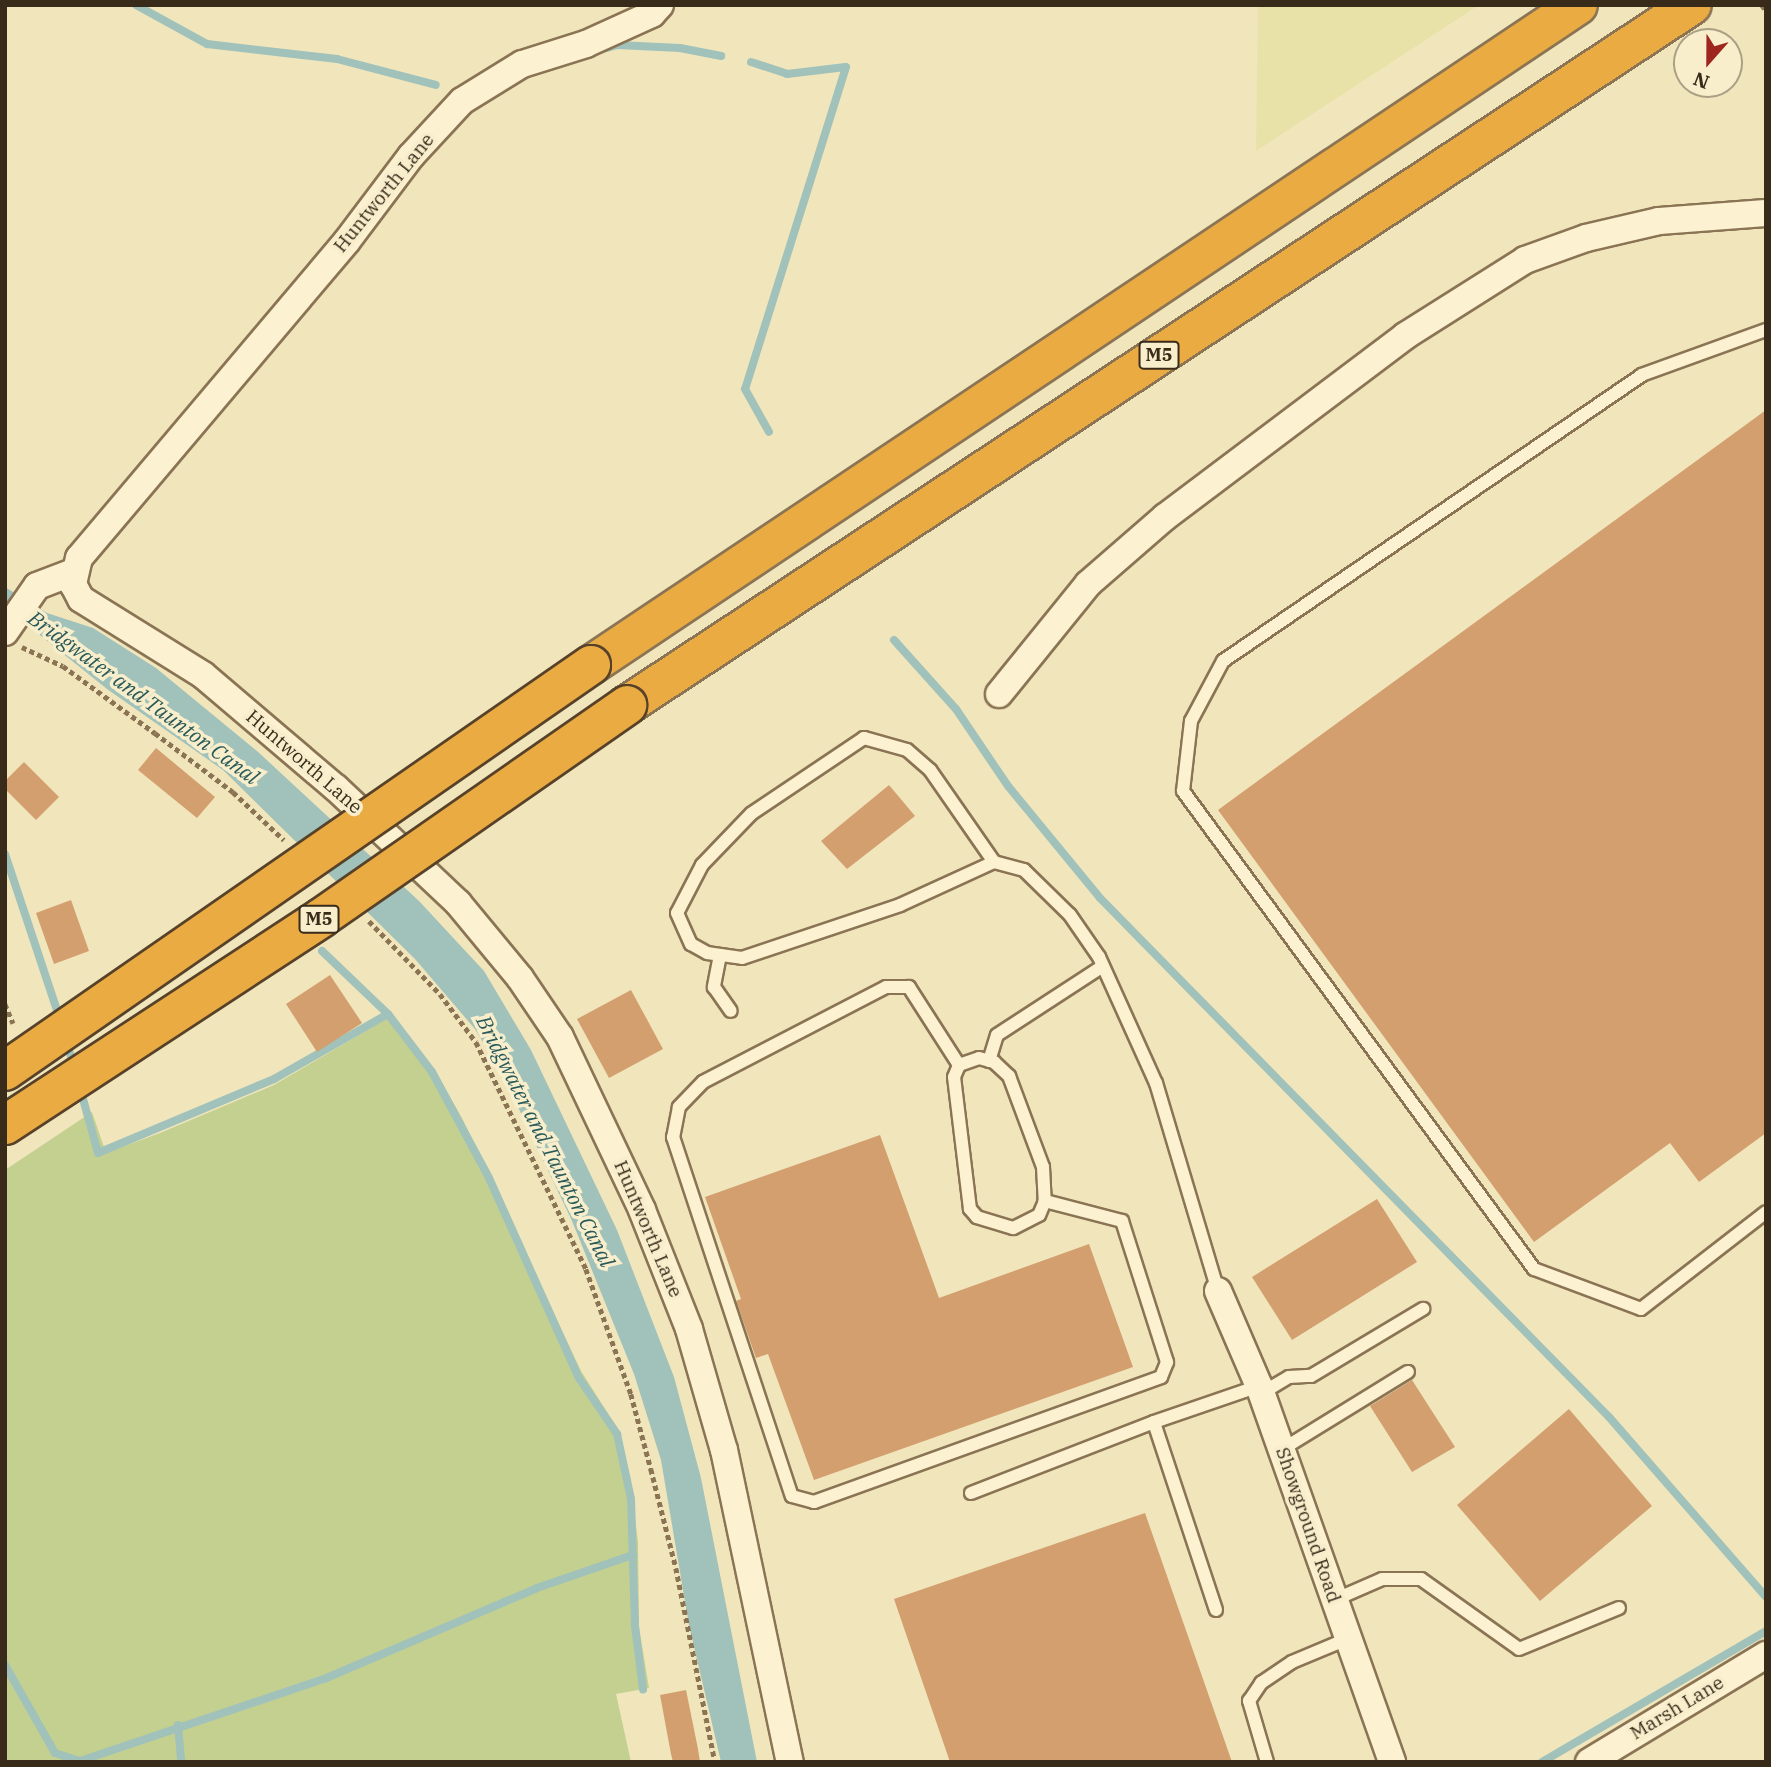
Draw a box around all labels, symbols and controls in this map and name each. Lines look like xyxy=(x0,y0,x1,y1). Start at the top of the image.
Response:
north arrow xyxy=(1673,28,1743,98)
text: N xyxy=(1690,67,1713,95)
street label: Huntworth Lane xyxy=(329,129,439,257)
road number: M5 xyxy=(1138,340,1180,370)
water label: Bridgwater and Taunton Canal xyxy=(24,605,264,789)
street label: Huntworth Lane xyxy=(241,705,367,819)
road number: M5 xyxy=(298,904,340,934)
water label: Bridgwater and Taunton Canal xyxy=(471,1011,621,1271)
street label: Huntworth Lane xyxy=(609,1157,687,1301)
street label: Showground Road xyxy=(1271,1444,1345,1606)
street label: Marsh Lane xyxy=(1626,1671,1728,1745)

